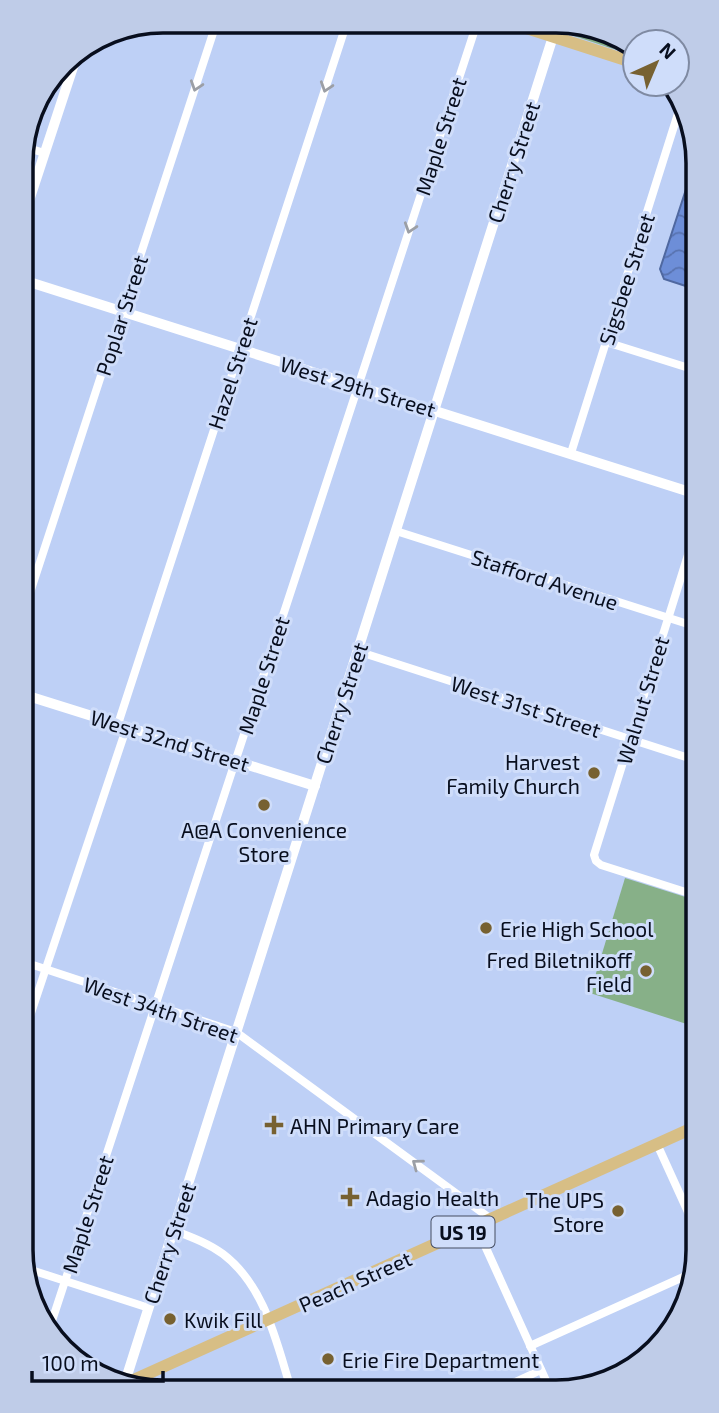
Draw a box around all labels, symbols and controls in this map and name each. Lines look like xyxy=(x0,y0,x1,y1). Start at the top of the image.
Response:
north arrow xyxy=(621,28,691,98)
text: N xyxy=(655,37,681,63)
street label: Maple Street xyxy=(409,74,471,198)
one-way arrow xyxy=(190,80,204,92)
one-way arrow xyxy=(320,80,334,93)
street label: Cherry Street xyxy=(482,98,544,226)
street label: Sigsbee Street xyxy=(593,210,659,348)
one-way arrow xyxy=(404,221,418,233)
street label: Poplar Street xyxy=(90,252,152,378)
street label: Hazel Street xyxy=(202,314,262,432)
street label: West 29th Street xyxy=(277,350,439,422)
street label: Stafford Avenue xyxy=(469,544,621,614)
street label: Maple Street xyxy=(232,613,294,737)
street label: Walnut Street xyxy=(611,633,673,767)
street label: Cherry Street xyxy=(310,639,372,767)
street label: West 31st Street xyxy=(448,670,604,742)
street label: West 32nd Street xyxy=(87,704,253,776)
place label: Harvest Family Church xyxy=(446,749,580,798)
marker: Harvest Family Church xyxy=(586,765,602,781)
marker: A@A Convenience Store xyxy=(256,797,272,813)
place label: A@A Convenience Store xyxy=(181,817,347,866)
place label: Erie High School xyxy=(500,916,654,941)
marker: Erie High School xyxy=(478,920,494,936)
place label: Fred Biletnikoff Field xyxy=(487,947,633,996)
marker: Fred Biletnikoff Field xyxy=(638,963,654,979)
street label: West 34th Street xyxy=(80,971,242,1047)
place label: AHN Primary Care xyxy=(290,1113,459,1138)
marker: AHN Primary Care xyxy=(264,1115,284,1135)
street label: Maple Street xyxy=(56,1152,118,1276)
one-way arrow xyxy=(412,1159,425,1172)
street label: Cherry Street xyxy=(138,1179,200,1307)
place label: Adagio Health xyxy=(366,1185,499,1210)
marker: Adagio Health xyxy=(340,1187,360,1207)
place label: The UPS Store xyxy=(525,1187,604,1236)
marker: The UPS Store xyxy=(610,1203,626,1219)
road number: US 19 xyxy=(432,1216,494,1248)
street label: Peach Street xyxy=(295,1245,415,1317)
place label: Kwik Fill xyxy=(184,1307,263,1332)
marker: Kwik Fill xyxy=(162,1311,178,1327)
scale bar xyxy=(32,1340,163,1384)
place label: Erie Fire Department xyxy=(342,1347,539,1372)
text: 100 m xyxy=(42,1350,99,1375)
marker: Erie Fire Department xyxy=(320,1351,336,1367)

